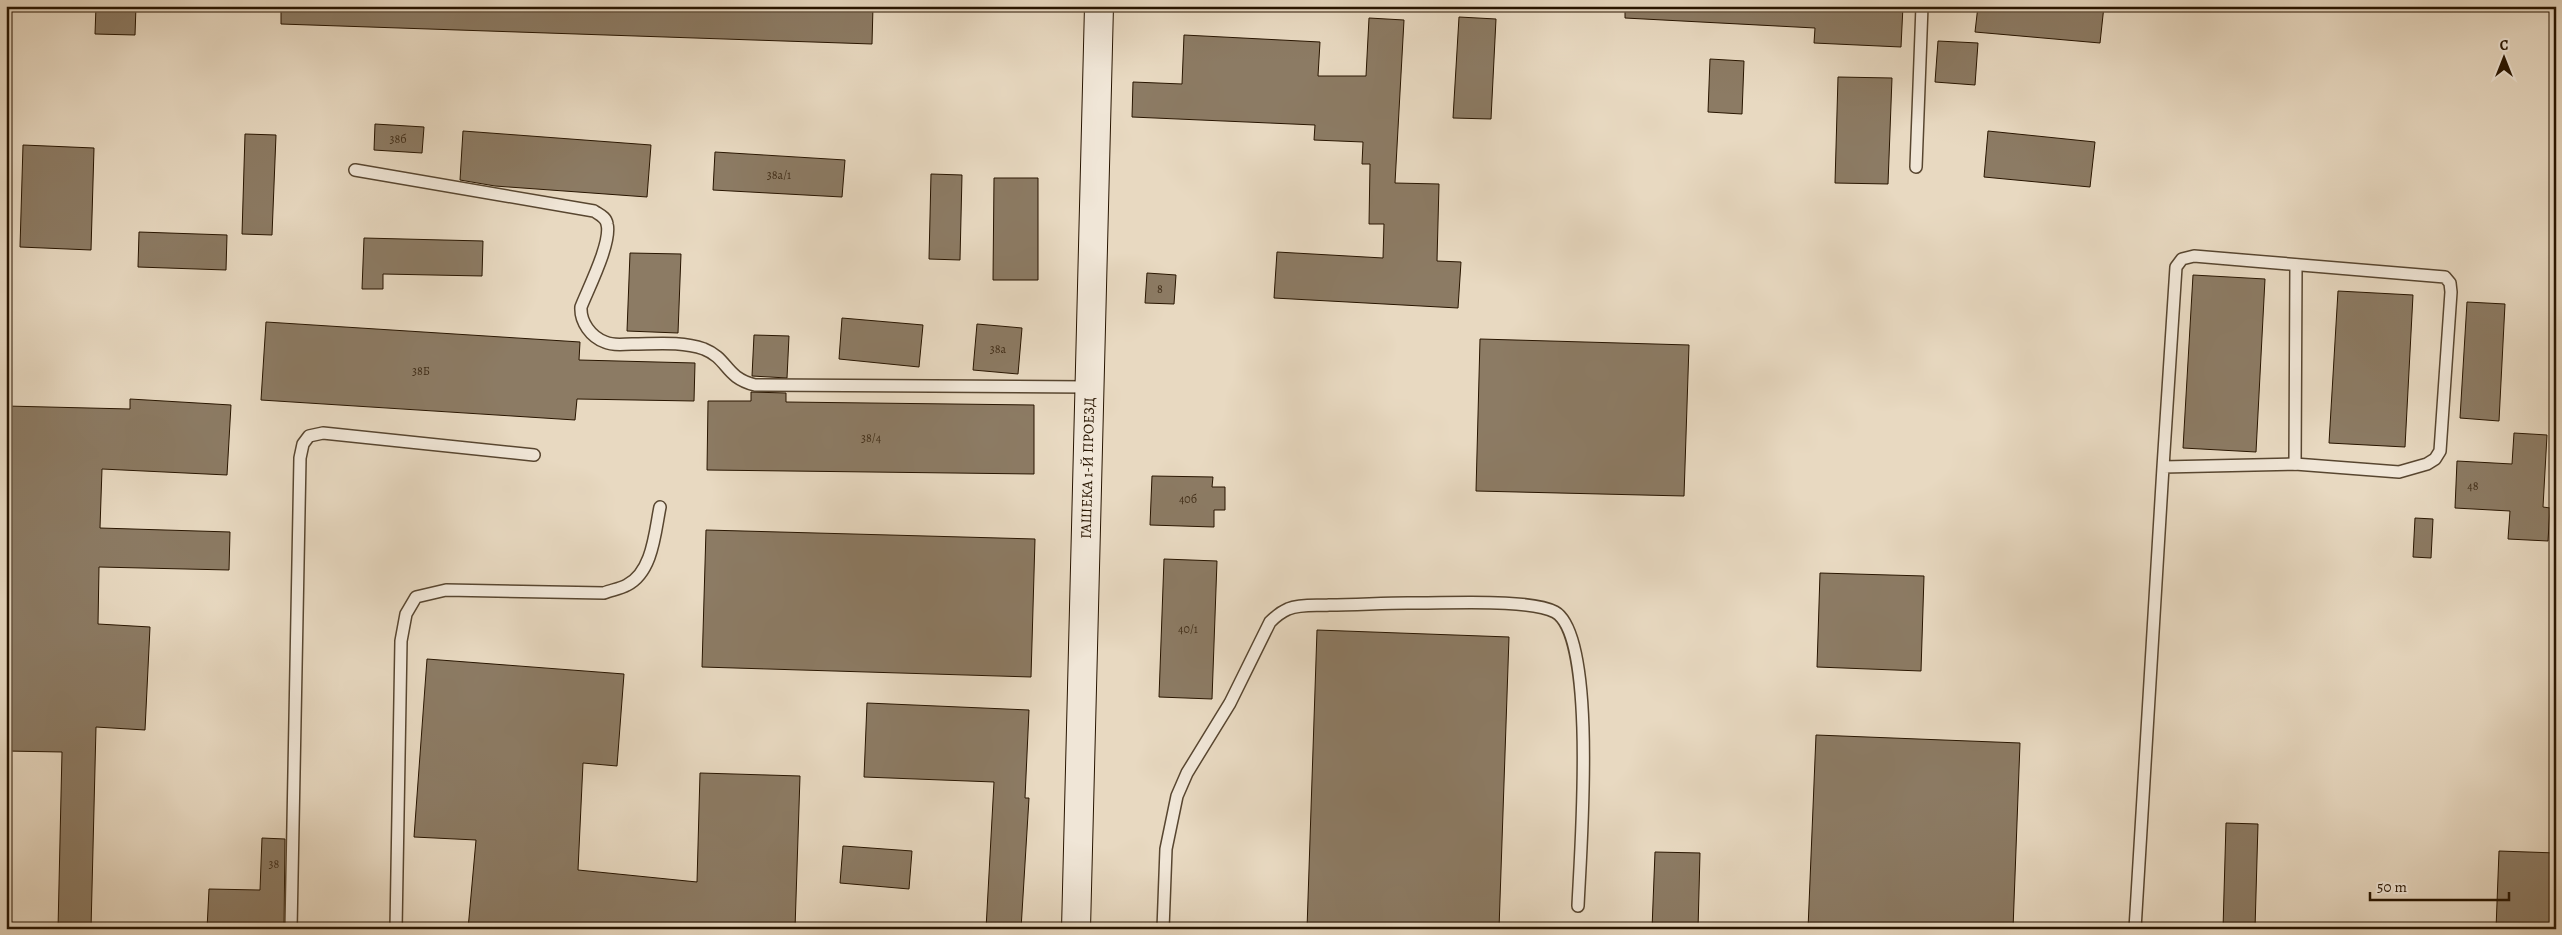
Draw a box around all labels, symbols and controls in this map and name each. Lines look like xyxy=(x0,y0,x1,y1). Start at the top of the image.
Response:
north arrow xyxy=(2480,32,2530,82)
text: С xyxy=(2500,36,2509,55)
house number: 38б xyxy=(389,131,407,147)
house number: 38а/1 xyxy=(767,167,791,183)
house number: 8 xyxy=(1157,281,1163,297)
house number: 38а xyxy=(990,341,1007,357)
house number: 38Б xyxy=(412,363,430,379)
street label: ГАШЕКА 1-Й ПРОЕЗД xyxy=(1076,397,1099,539)
house number: 38/4 xyxy=(861,430,882,446)
house number: 48 xyxy=(2467,478,2479,494)
house number: 40б xyxy=(1179,491,1197,507)
house number: 40/1 xyxy=(1178,621,1198,637)
house number: 38 xyxy=(269,856,280,872)
scale bar xyxy=(2370,870,2508,902)
text: 50 m xyxy=(2377,877,2407,897)

